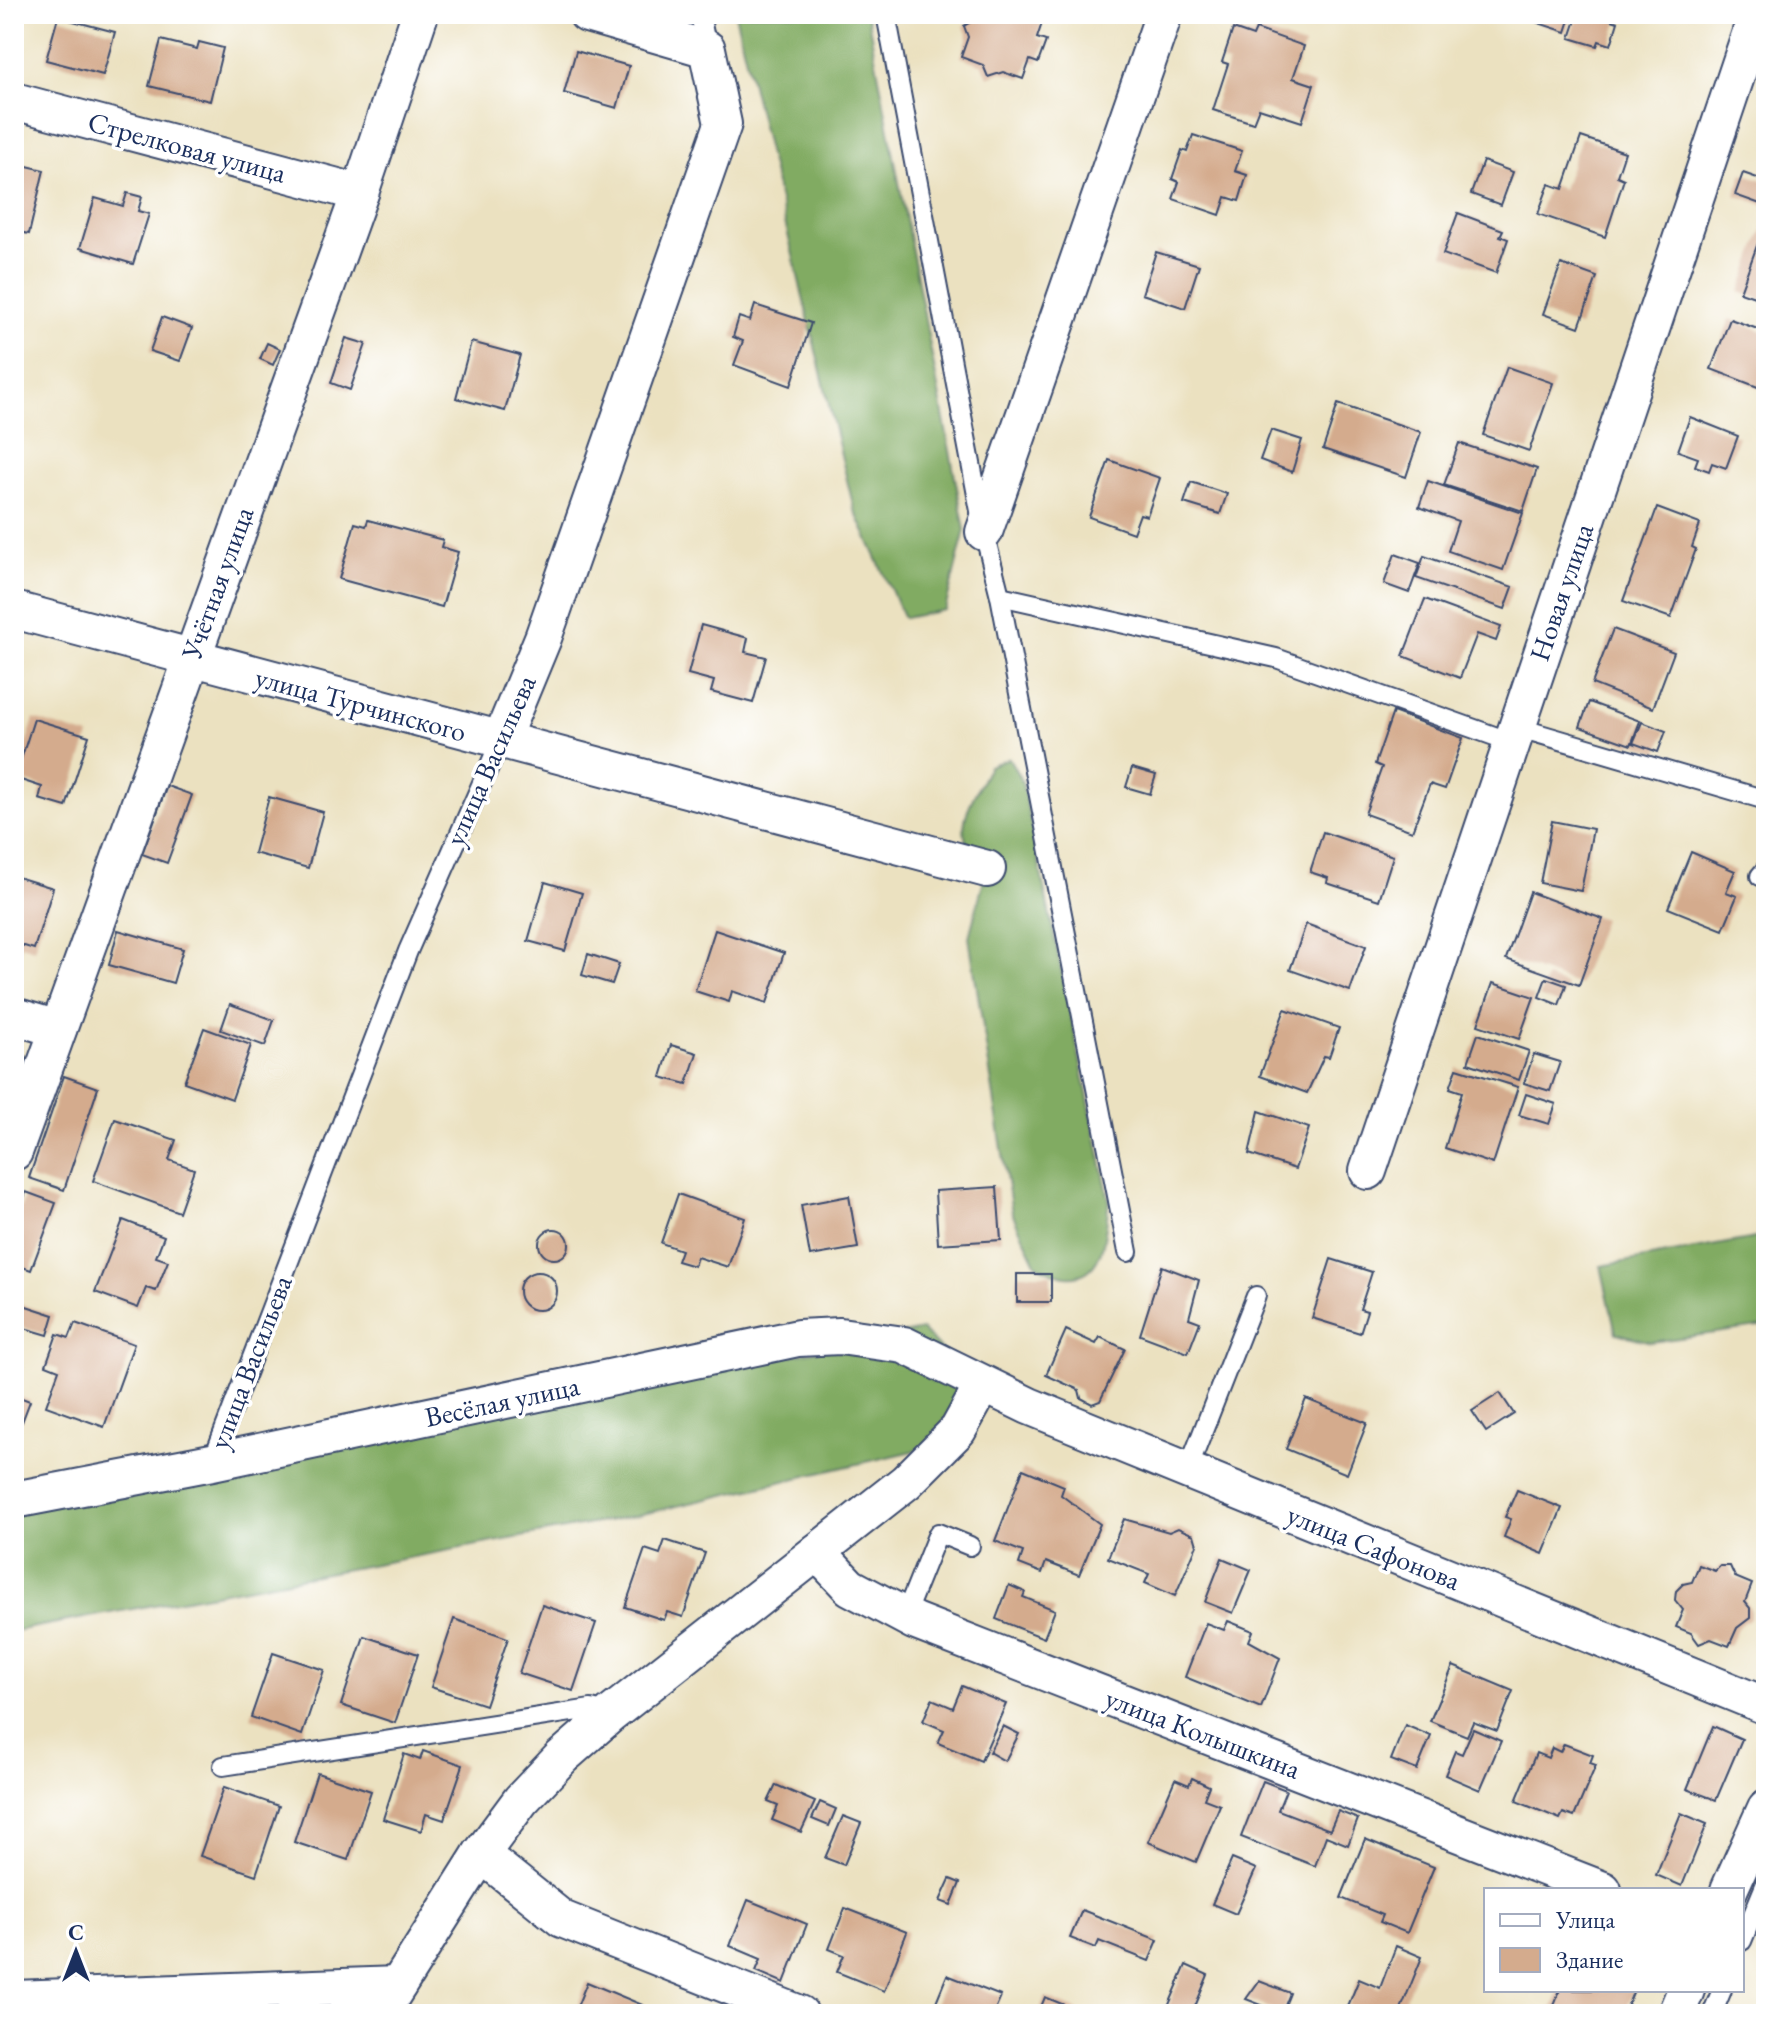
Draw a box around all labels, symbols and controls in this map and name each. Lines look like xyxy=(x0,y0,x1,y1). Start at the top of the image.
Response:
street label: Стрелковая улица xyxy=(84,103,291,191)
street label: Учётная улица xyxy=(172,501,262,665)
street label: Новая улица xyxy=(1521,518,1602,666)
street label: улица Турчинского xyxy=(251,659,471,749)
street label: улица Васильева xyxy=(436,668,544,851)
street label: улица Васильева xyxy=(200,1269,300,1454)
street label: Весёлая улица xyxy=(421,1367,583,1435)
street label: улица Сафонова xyxy=(1282,1496,1467,1598)
street label: улица Колышкина xyxy=(1100,1679,1306,1787)
legend xyxy=(1484,1888,1744,1992)
text: Улица xyxy=(1555,1904,1615,1935)
north arrow xyxy=(36,1912,116,1992)
text: С xyxy=(68,1918,84,1947)
text: Здание xyxy=(1556,1944,1623,1975)

